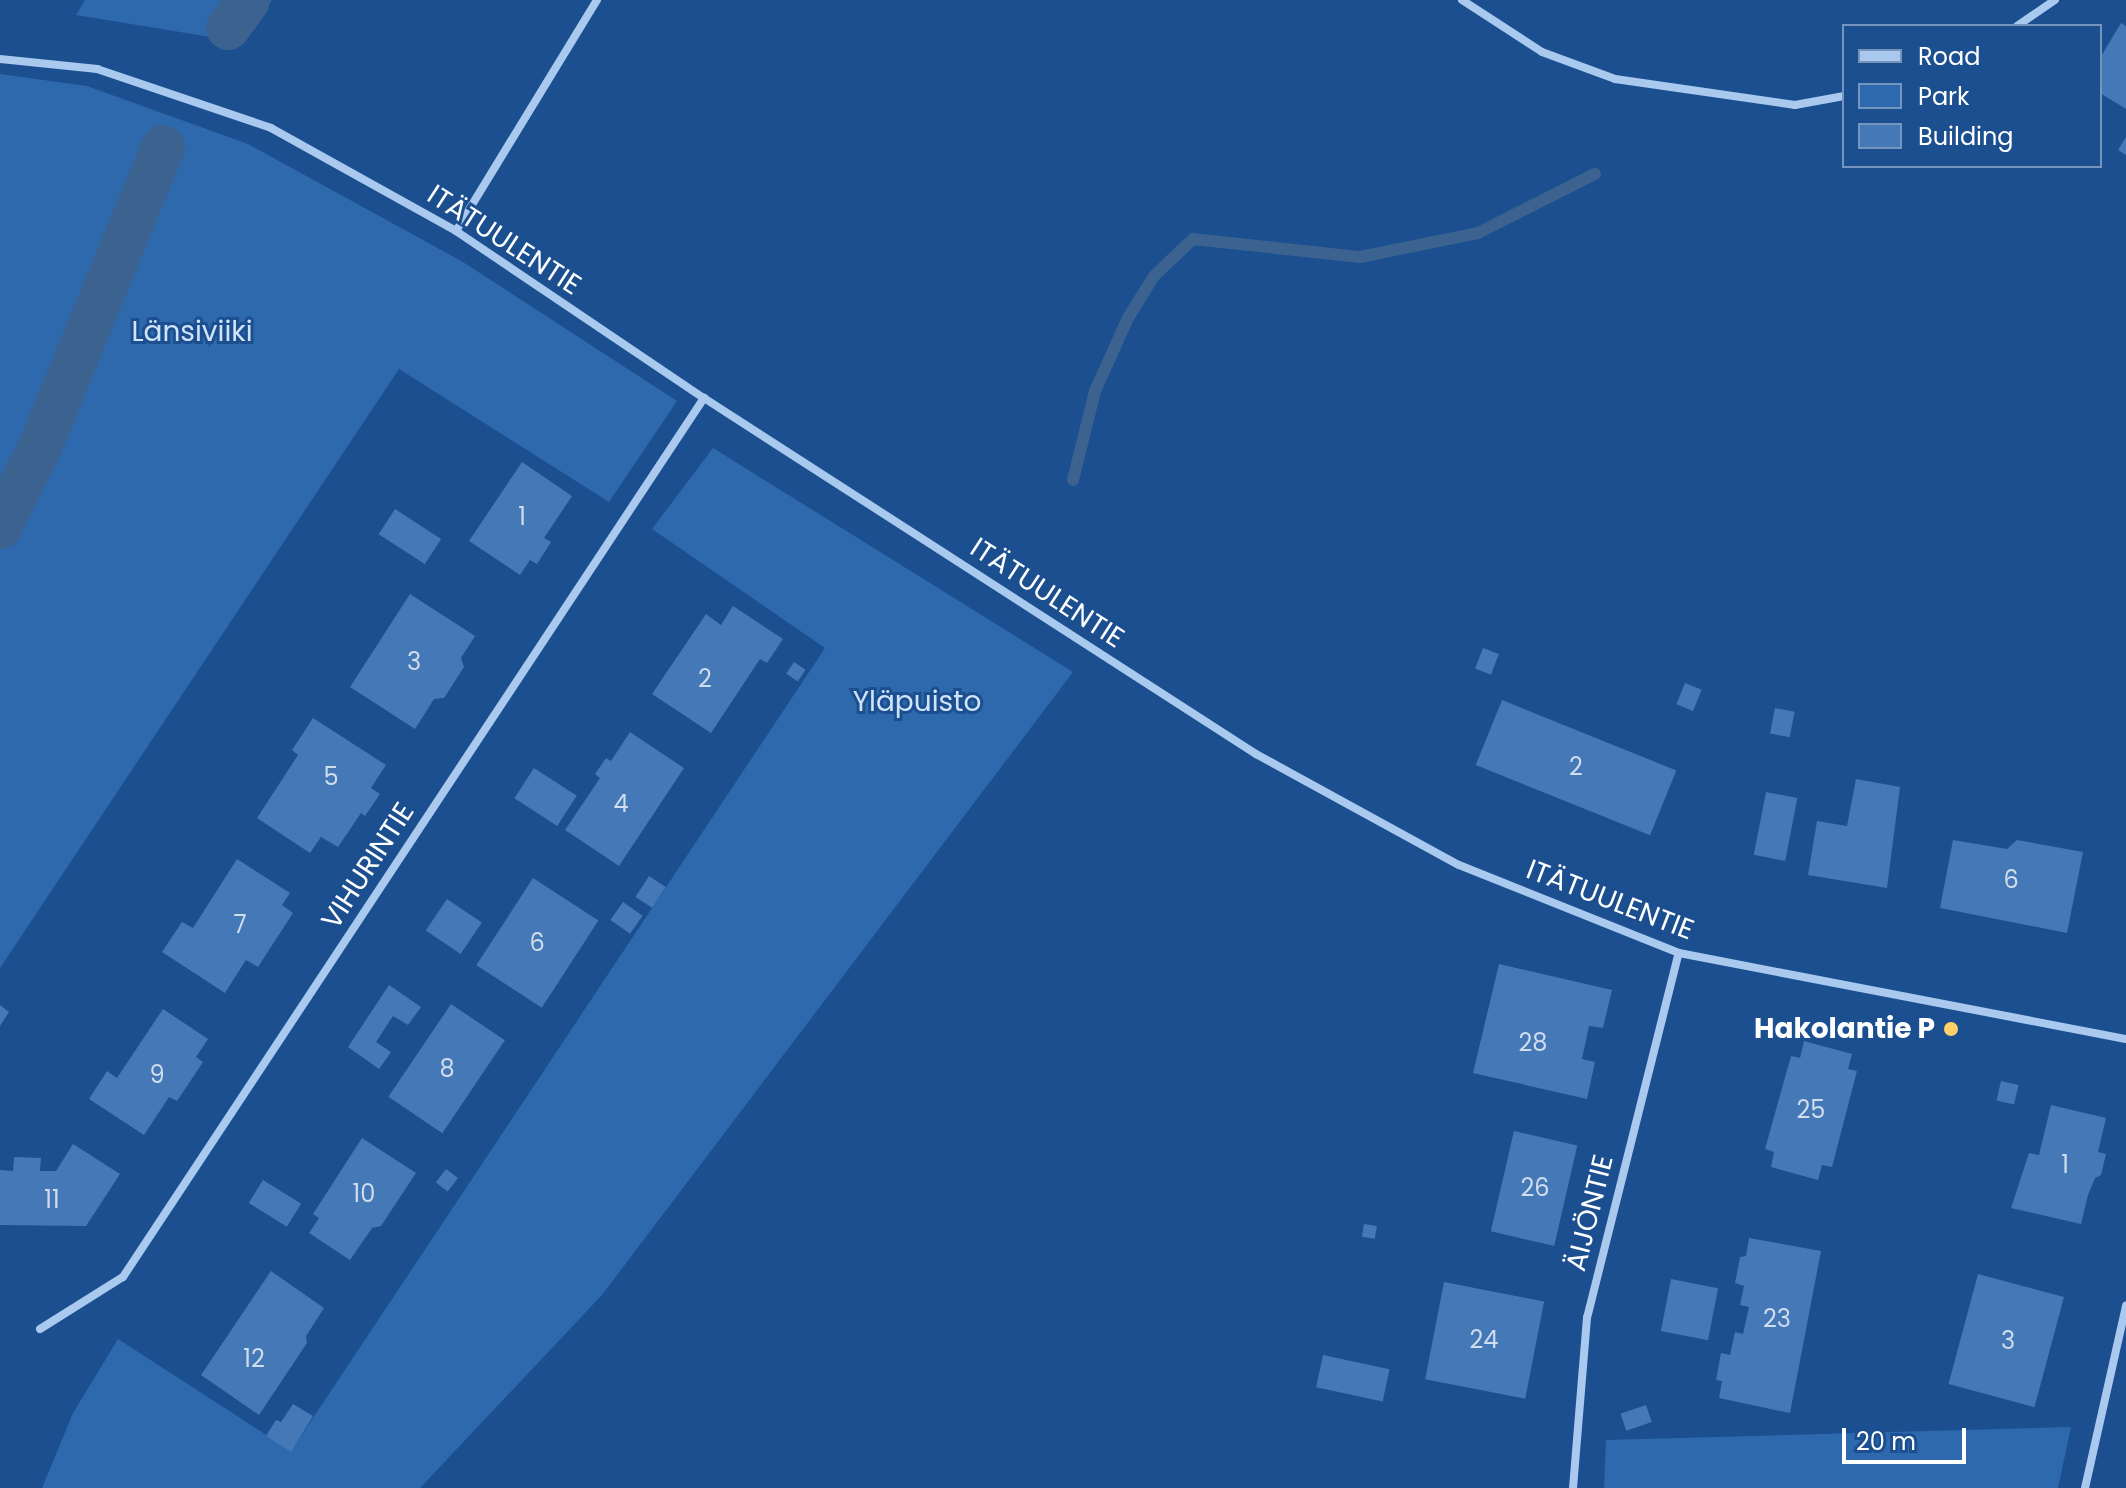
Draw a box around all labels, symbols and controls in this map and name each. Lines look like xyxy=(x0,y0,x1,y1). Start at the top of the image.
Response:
legend xyxy=(1842,24,2102,168)
text: Road xyxy=(1918,40,1980,73)
text: Park xyxy=(1918,80,1969,113)
text: Building xyxy=(1918,120,2014,153)
street label: ITÄTUULENTIE xyxy=(421,178,587,302)
park label: Länsiviiki xyxy=(131,315,253,349)
house number: 1 xyxy=(518,503,526,531)
street label: ITÄTUULENTIE xyxy=(964,531,1130,655)
house number: 3 xyxy=(407,648,421,676)
house number: 2 xyxy=(698,665,712,693)
park label: Yläpuisto xyxy=(853,685,981,719)
house number: 2 xyxy=(1569,753,1583,781)
house number: 5 xyxy=(323,763,339,791)
house number: 4 xyxy=(613,790,629,818)
street label: VIHURINTIE xyxy=(315,796,421,936)
street label: ITÄTUULENTIE xyxy=(1522,853,1698,947)
house number: 6 xyxy=(2003,866,2019,894)
house number: 7 xyxy=(233,911,247,939)
house number: 6 xyxy=(529,929,545,957)
place label: Hakolantie P xyxy=(1754,1012,1935,1046)
marker: Hakolantie P xyxy=(1942,1020,1960,1038)
house number: 28 xyxy=(1519,1029,1547,1057)
house number: 8 xyxy=(439,1055,455,1083)
house number: 9 xyxy=(149,1061,165,1089)
house number: 25 xyxy=(1797,1096,1825,1124)
street label: ÄIJÖNTIE xyxy=(1559,1151,1621,1275)
house number: 1 xyxy=(2061,1151,2069,1179)
house number: 26 xyxy=(1520,1174,1550,1202)
house number: 10 xyxy=(353,1180,375,1208)
house number: 11 xyxy=(44,1186,60,1214)
house number: 23 xyxy=(1763,1305,1791,1333)
house number: 24 xyxy=(1470,1326,1498,1354)
house number: 3 xyxy=(2001,1327,2015,1355)
house number: 12 xyxy=(243,1345,265,1373)
scale bar xyxy=(1846,1412,1970,1462)
text: 20 m xyxy=(1856,1425,1916,1458)

